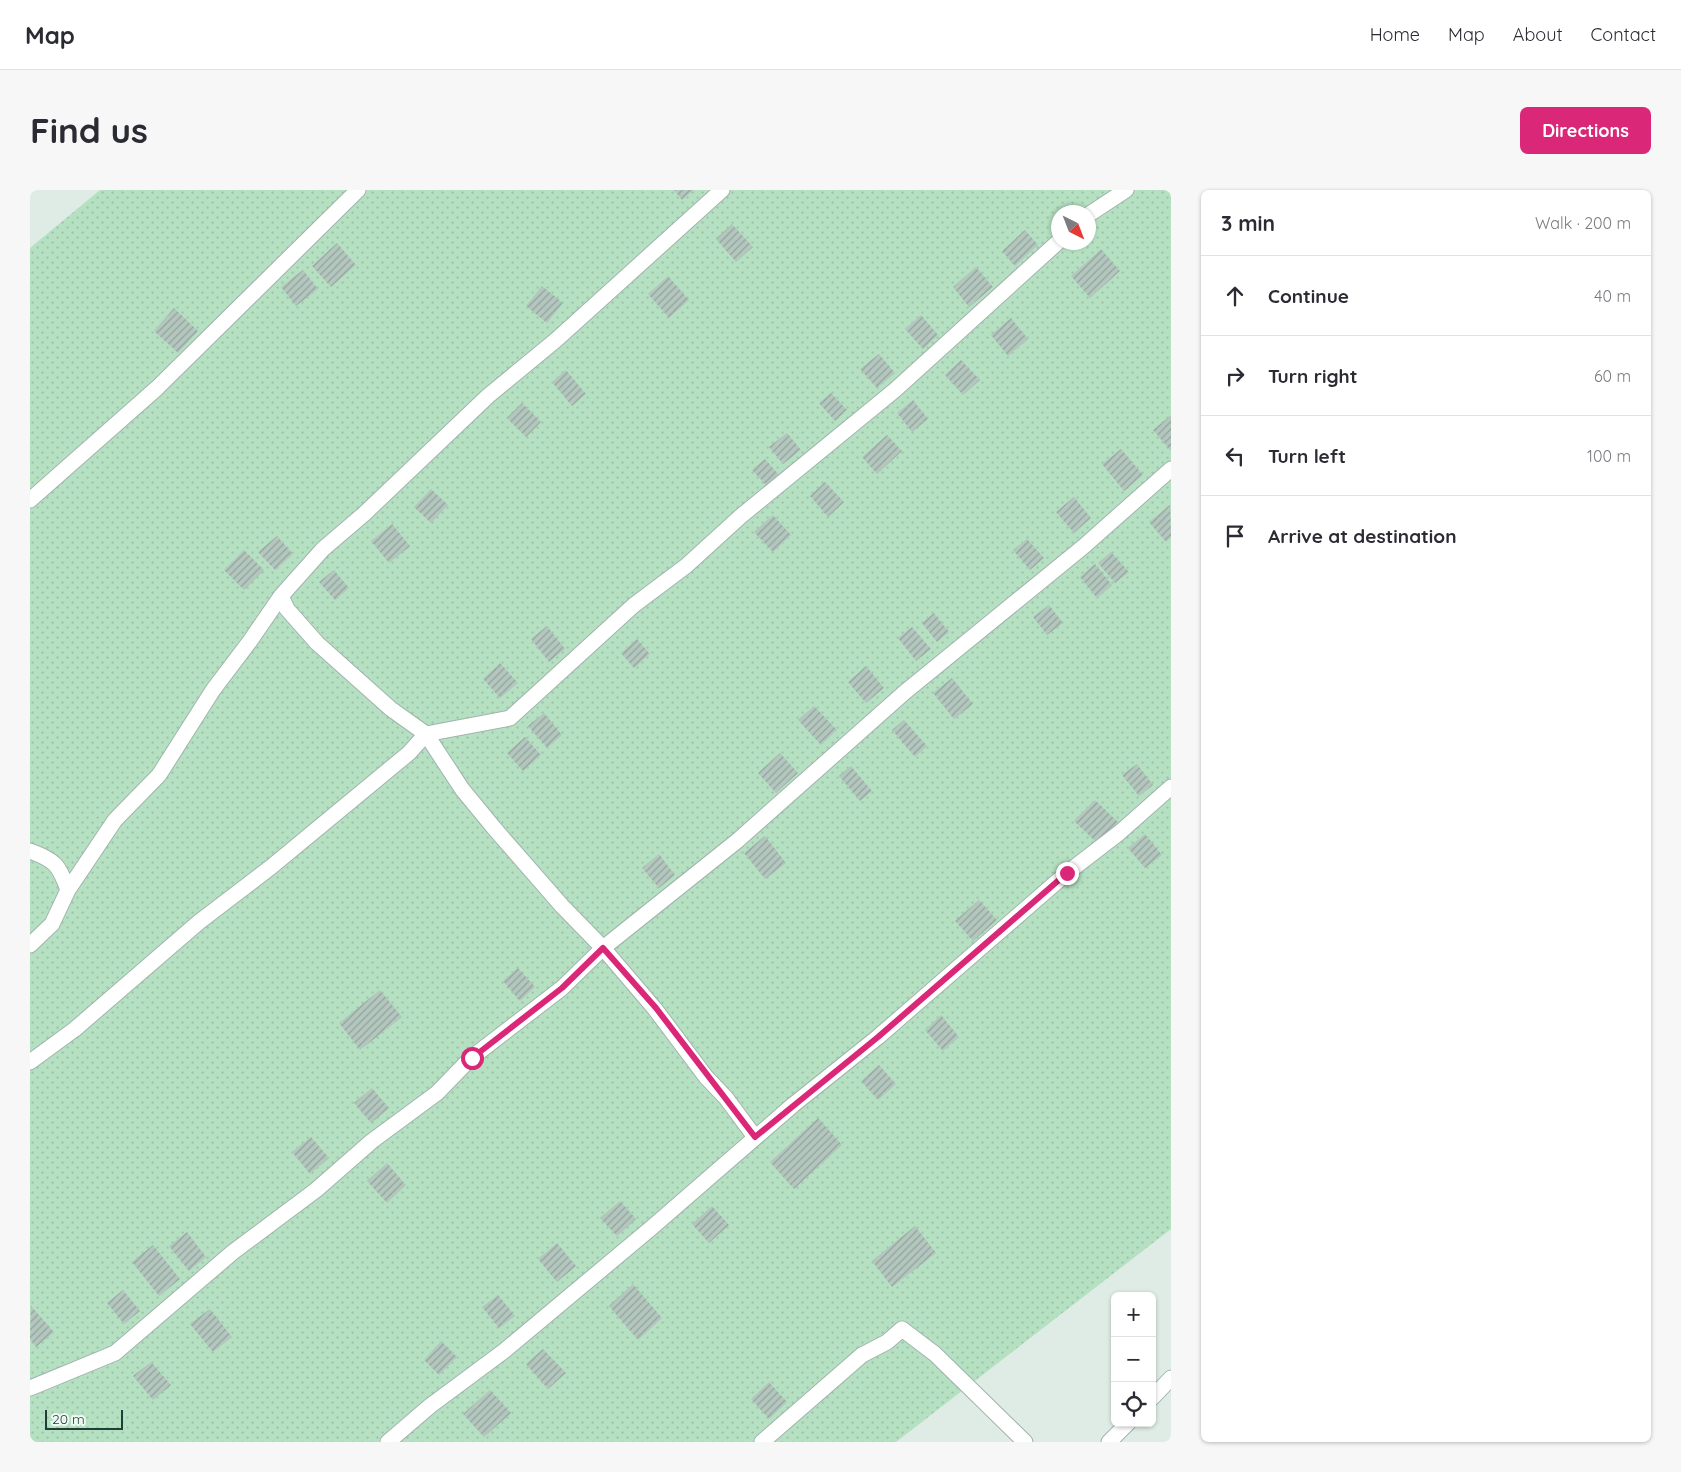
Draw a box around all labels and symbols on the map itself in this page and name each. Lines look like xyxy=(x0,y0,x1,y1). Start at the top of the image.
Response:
north arrow xyxy=(1051,205,1096,250)
route end xyxy=(1056,862,1079,885)
route start xyxy=(461,1047,484,1070)
scale bar xyxy=(45,1407,122,1430)

